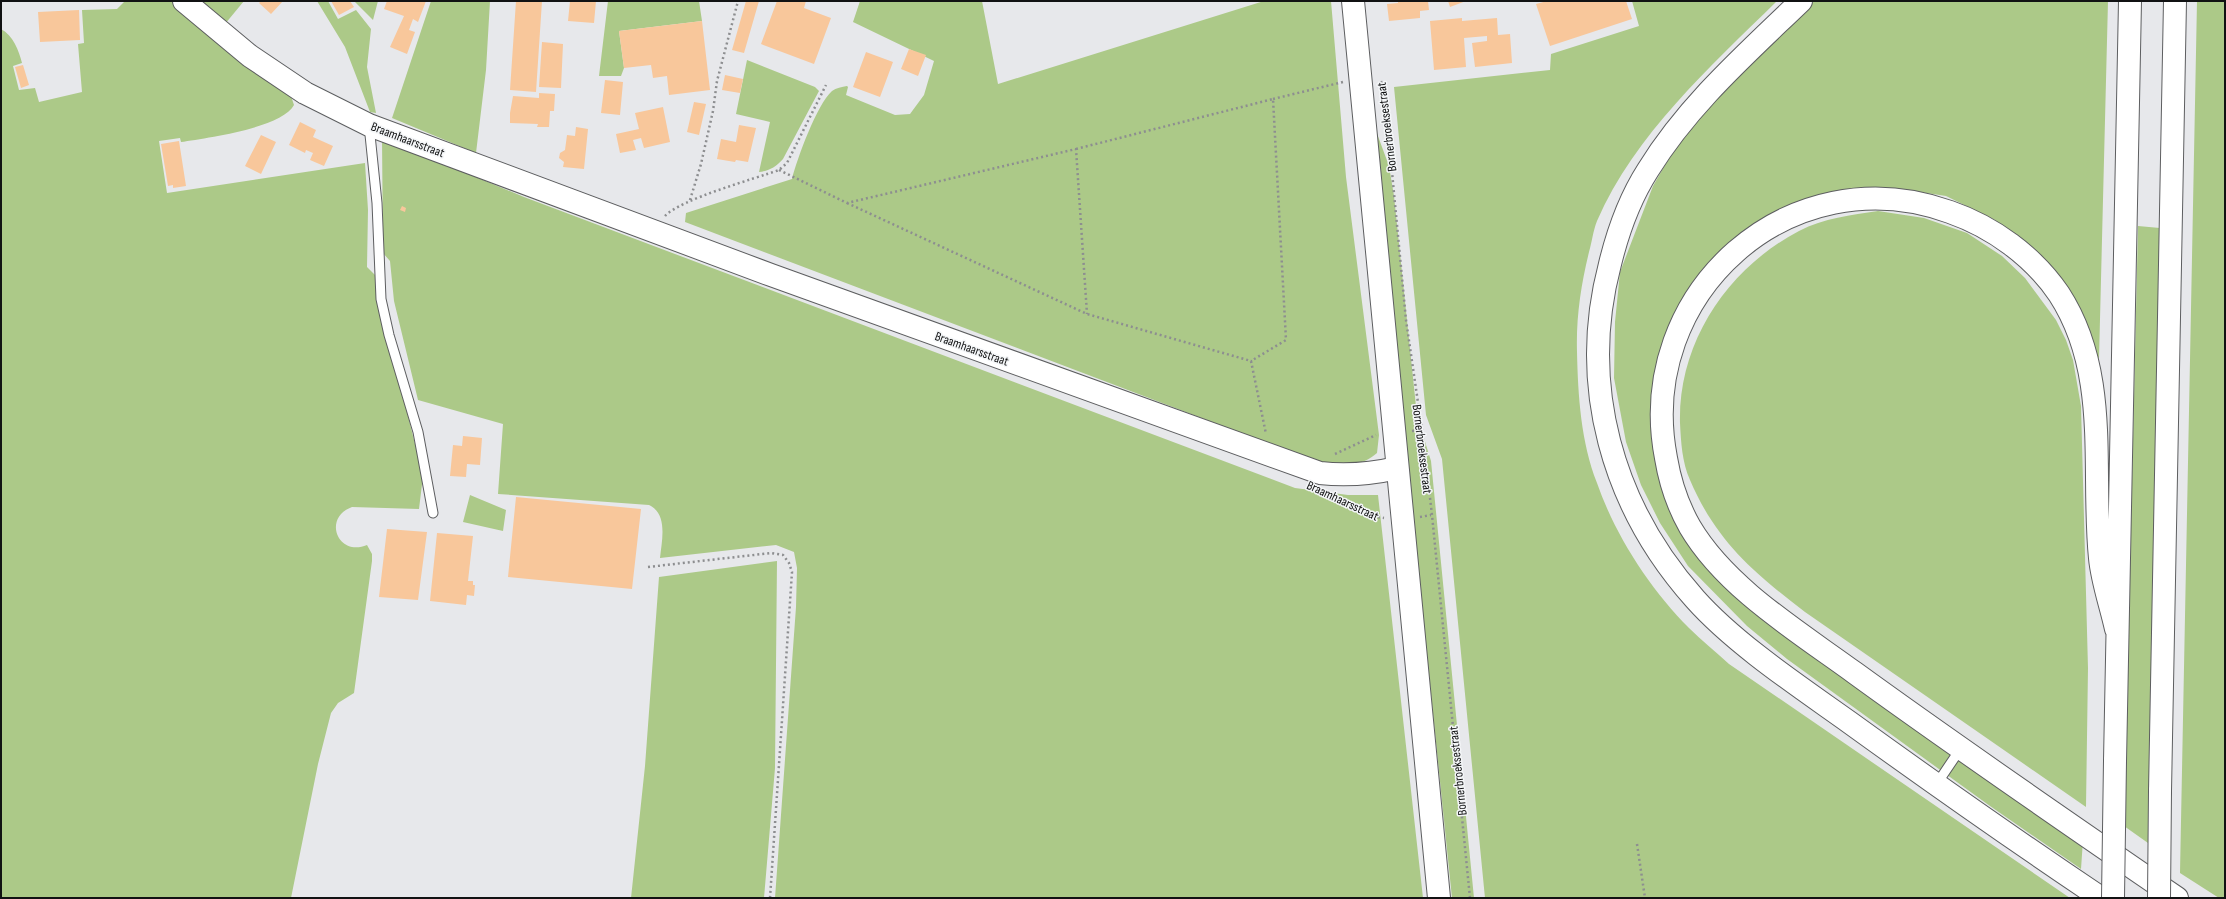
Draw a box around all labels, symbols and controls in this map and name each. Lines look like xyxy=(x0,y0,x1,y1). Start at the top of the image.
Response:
street label: Bornerbroeksestraat xyxy=(1374,81,1400,172)
street label: Braamhaarsstraat xyxy=(369,119,447,161)
street label: Braamhaarsstraat xyxy=(933,328,1011,370)
street label: Bornerbroeksestraat xyxy=(1409,404,1435,495)
street label: Braamhaarsstraat xyxy=(1304,477,1381,525)
street label: Bornerbroeksestraat xyxy=(1445,725,1471,816)

